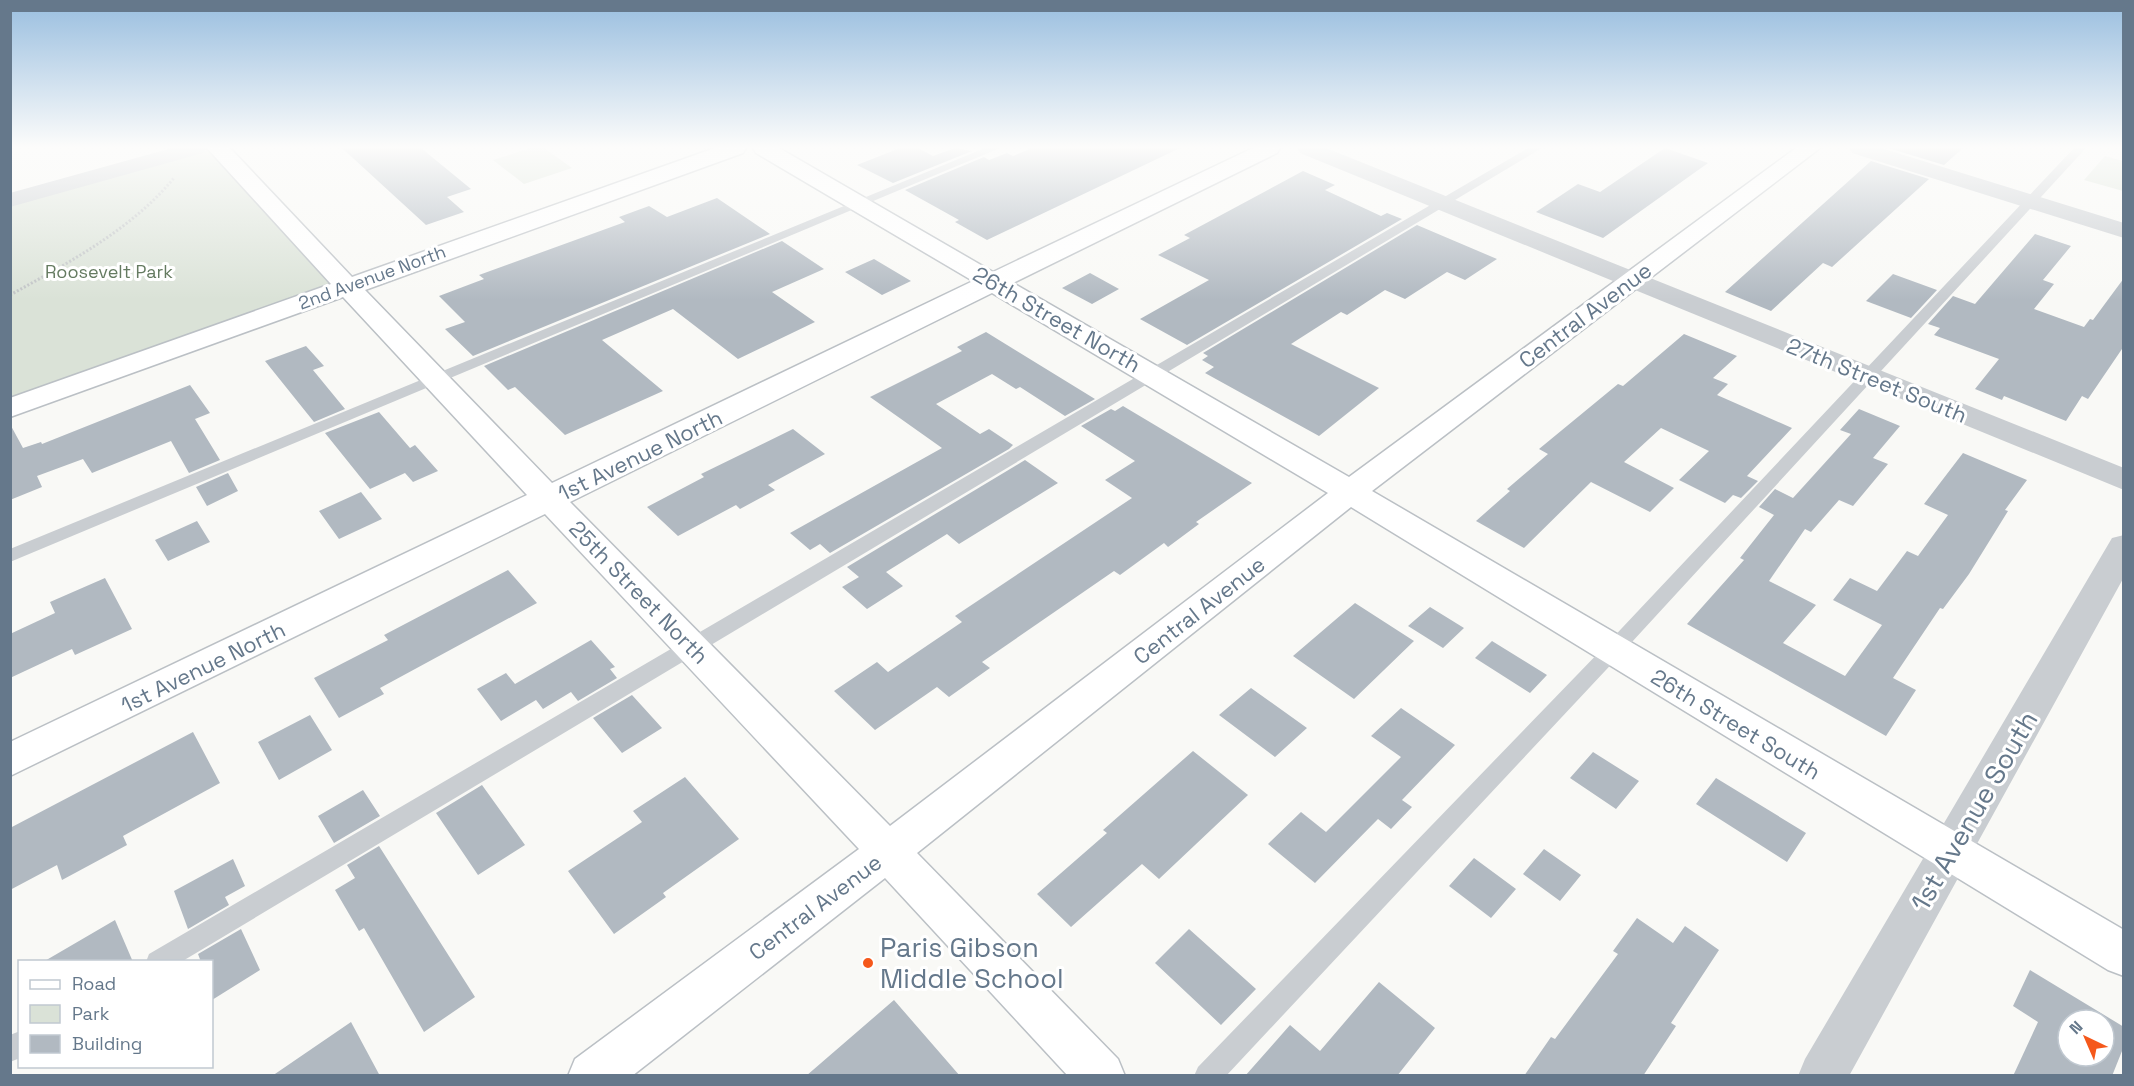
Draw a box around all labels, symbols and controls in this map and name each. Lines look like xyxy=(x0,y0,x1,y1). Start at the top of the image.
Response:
street label: 2nd Avenue North xyxy=(295,240,449,314)
street label: Central Avenue xyxy=(1513,256,1657,374)
park label: Roosevelt Park xyxy=(45,260,173,283)
street label: 26th Street North xyxy=(968,260,1146,378)
street label: 27th Street South xyxy=(1783,331,1971,429)
street label: 1st Avenue North xyxy=(553,403,727,507)
street label: 25th Street North xyxy=(563,514,715,670)
street label: Central Avenue xyxy=(1128,550,1270,670)
street label: 1st Avenue North xyxy=(116,615,290,719)
street label: 26th Street South xyxy=(1646,662,1826,786)
street label: 1st Avenue South xyxy=(1903,705,2045,917)
street label: Central Avenue xyxy=(743,848,887,966)
place label: Paris Gibson Middle School xyxy=(880,930,1064,996)
marker: Paris Gibson Middle School xyxy=(861,956,875,970)
legend xyxy=(18,960,213,1068)
text: Road xyxy=(72,972,116,995)
text: Park xyxy=(72,1002,110,1025)
north arrow xyxy=(2056,1008,2116,1068)
text: N xyxy=(2065,1016,2087,1039)
text: Building xyxy=(72,1032,142,1055)

